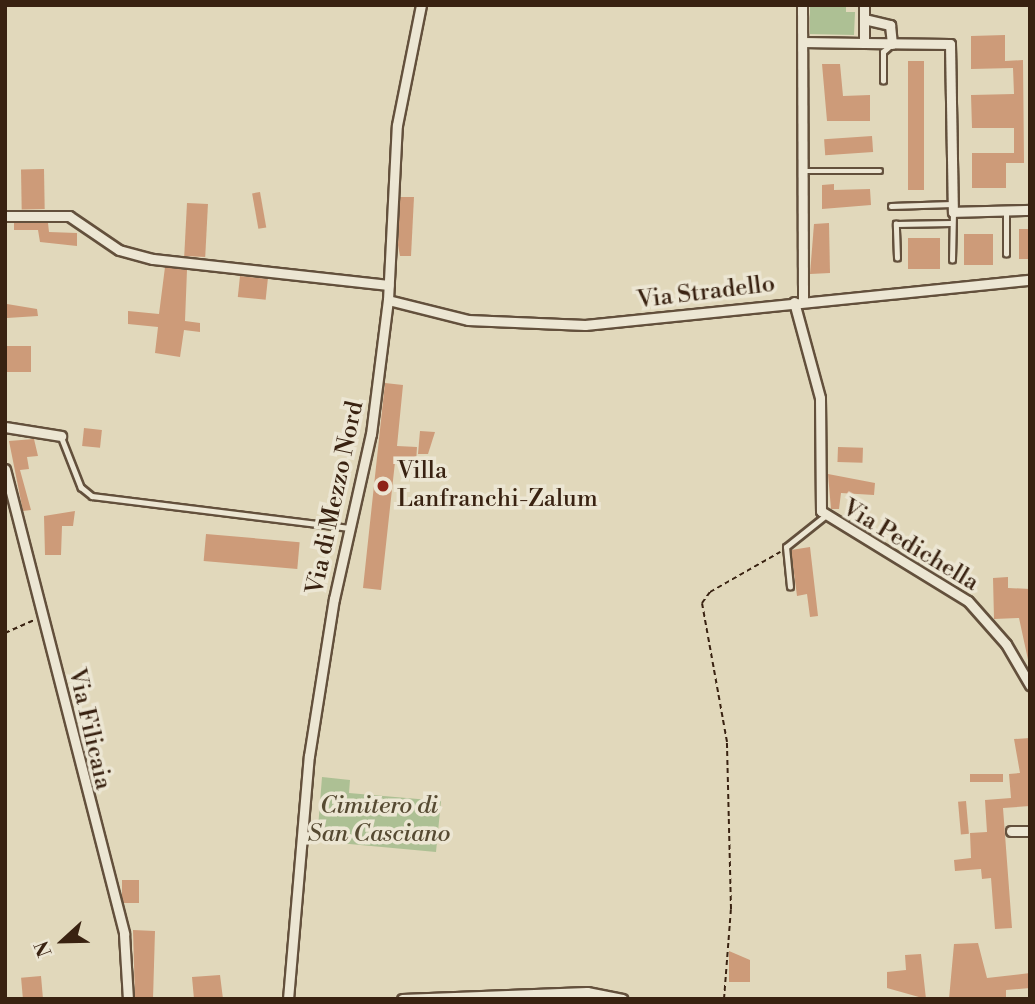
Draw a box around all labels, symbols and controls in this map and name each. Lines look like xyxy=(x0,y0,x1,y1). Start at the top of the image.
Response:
street label: Via Stradello xyxy=(635,270,777,316)
street label: Via di Mezzo Nord xyxy=(301,399,371,597)
place label: Villa Lanfranchi-Zalum xyxy=(397,458,598,514)
marker: Villa Lanfranchi-Zalum xyxy=(375,478,391,494)
street label: Via Pedichella xyxy=(837,494,983,598)
street label: Via Filicaia xyxy=(61,666,117,792)
park label: Cimitero di San Casciano xyxy=(308,793,450,849)
north arrow xyxy=(28,906,98,976)
text: N xyxy=(30,937,57,960)

